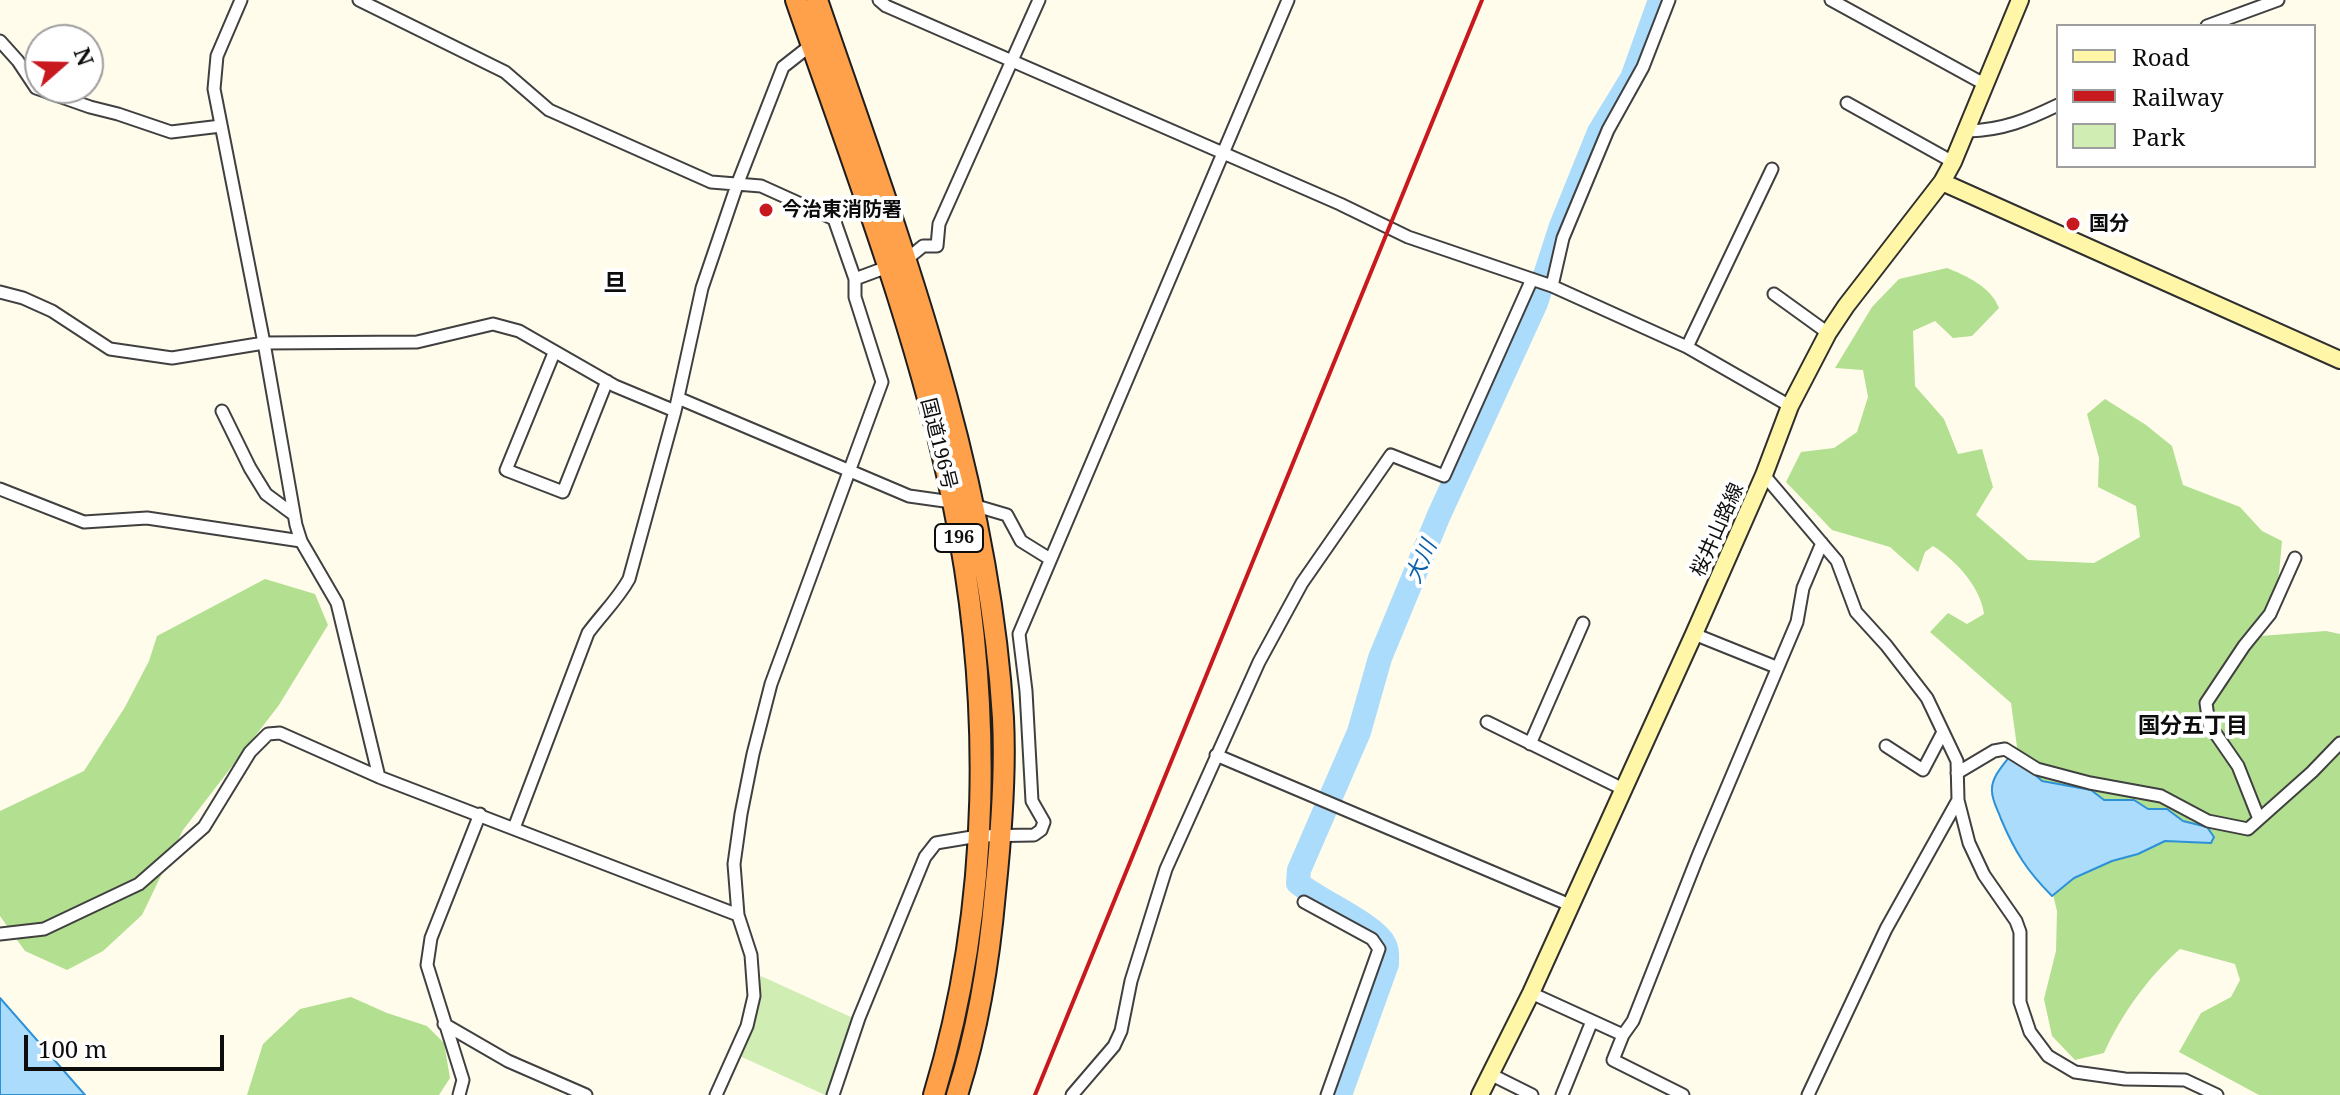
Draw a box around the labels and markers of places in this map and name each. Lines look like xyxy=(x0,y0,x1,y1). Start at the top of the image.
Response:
place label: 今治東消防署 xyxy=(782,198,902,222)
marker: 今治東消防署 xyxy=(757,201,775,219)
place label: 国分 xyxy=(2089,212,2129,236)
marker: 国分 xyxy=(2064,215,2082,233)

